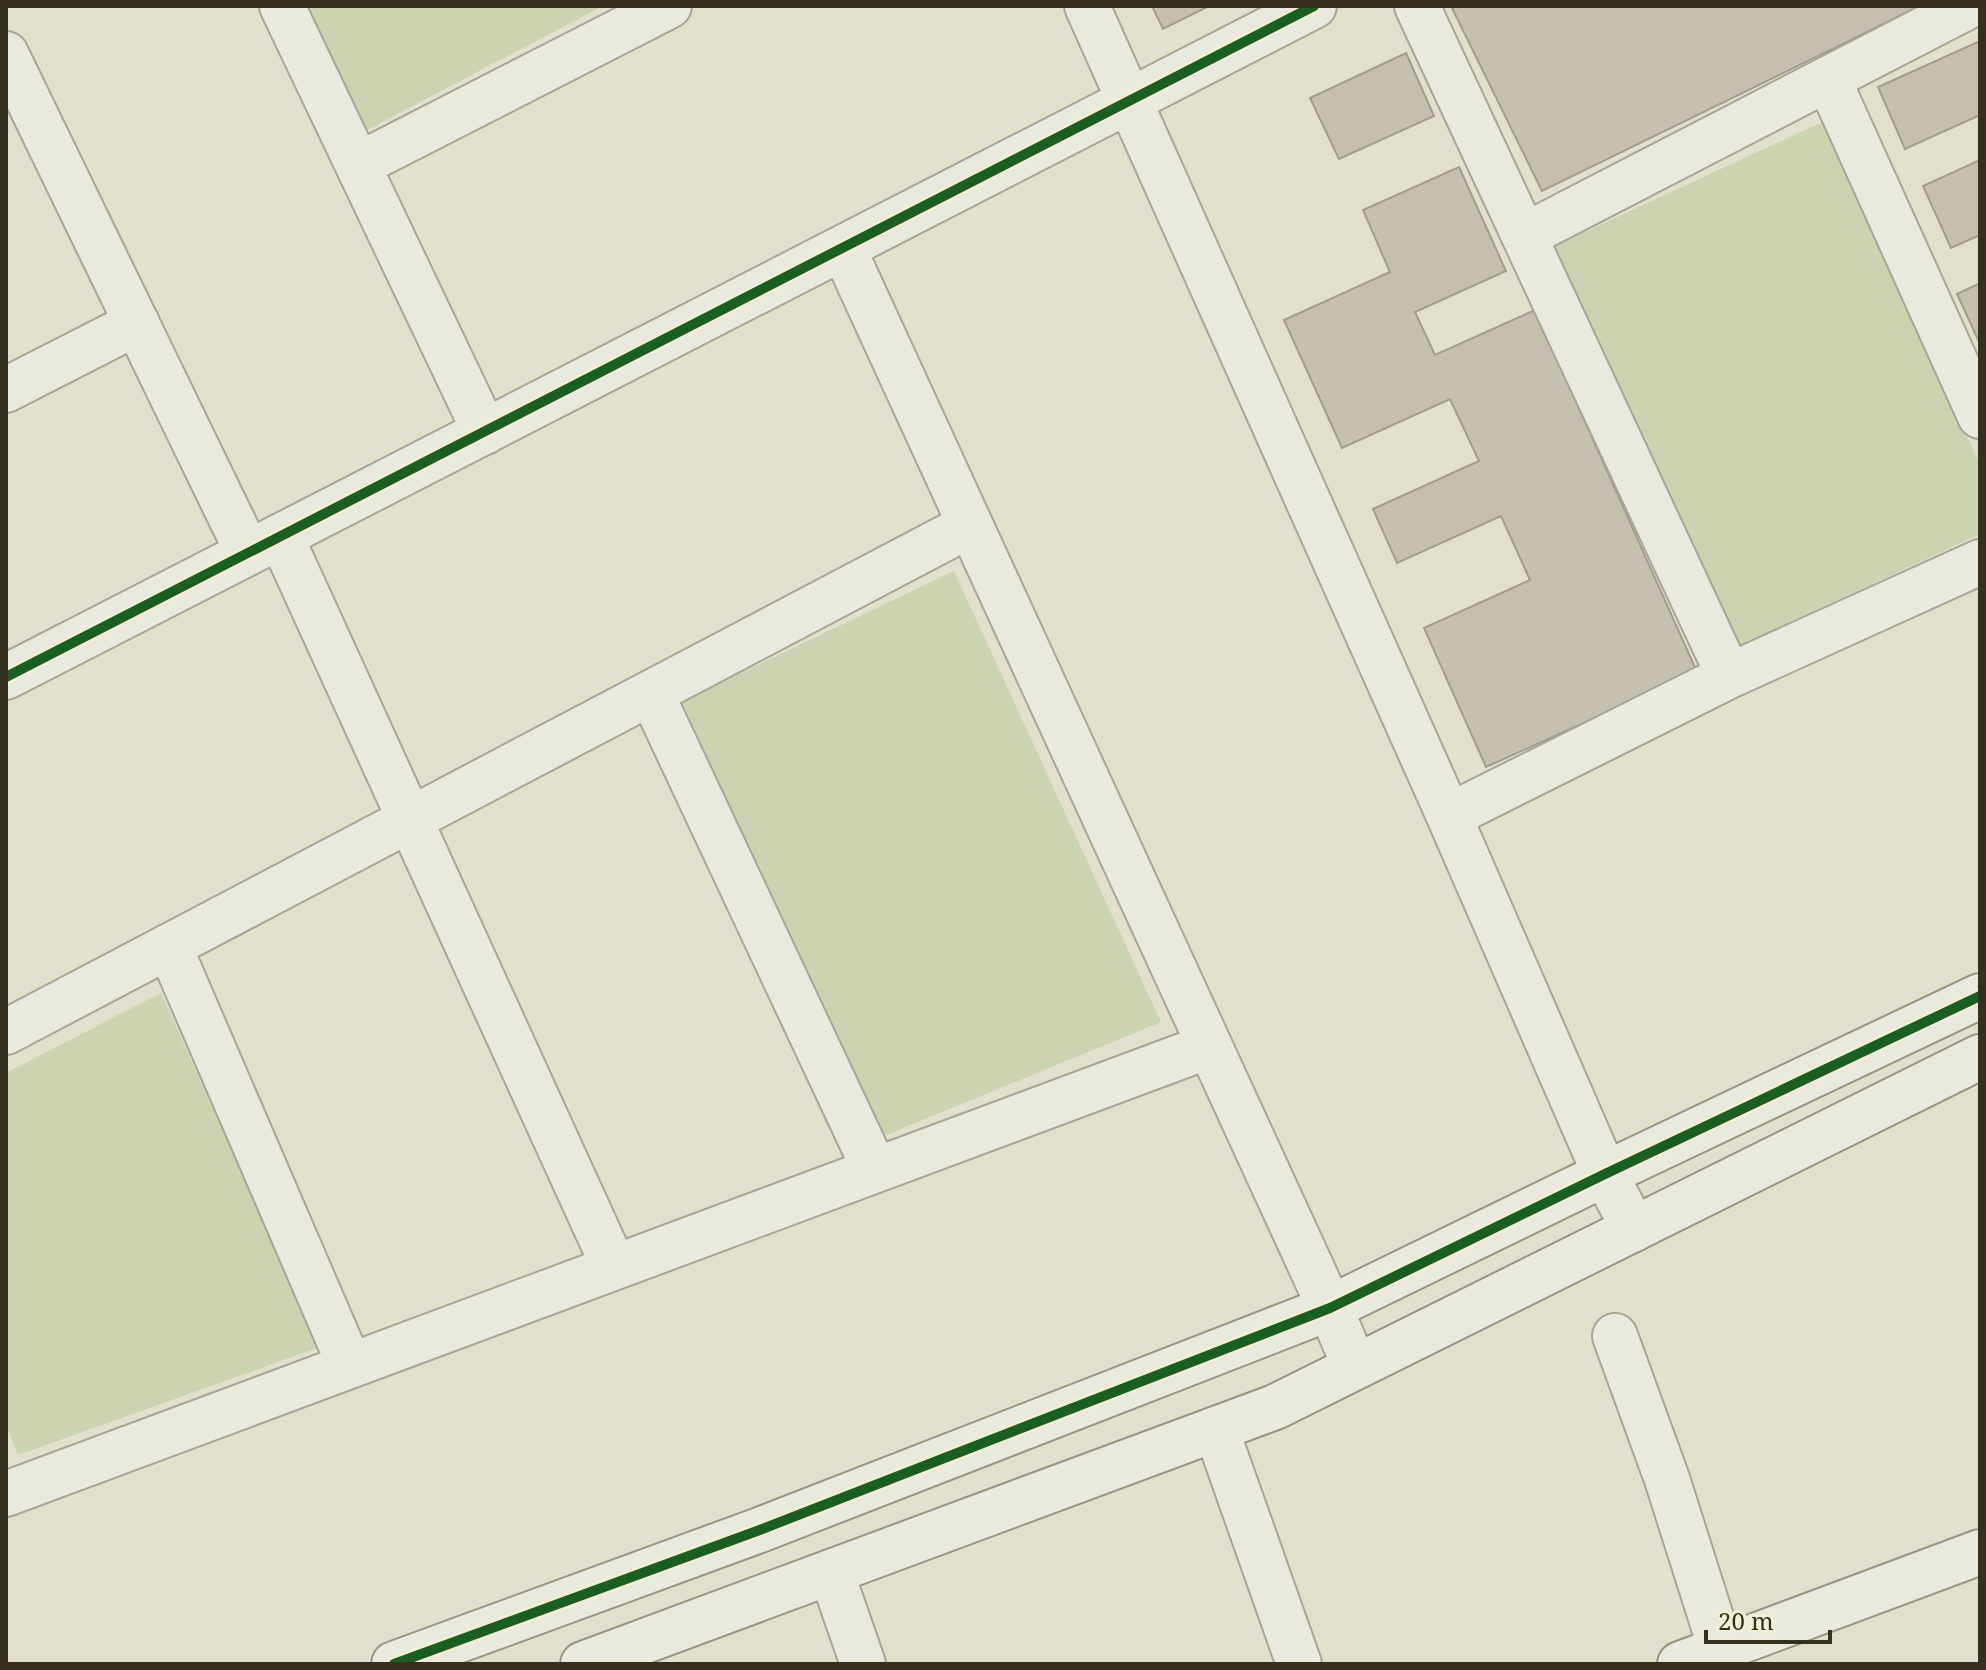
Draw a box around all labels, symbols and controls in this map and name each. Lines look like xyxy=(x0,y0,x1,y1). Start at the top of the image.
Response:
scale bar xyxy=(1706,1594,1830,1644)
text: 20 m xyxy=(1718,1604,1774,1637)

